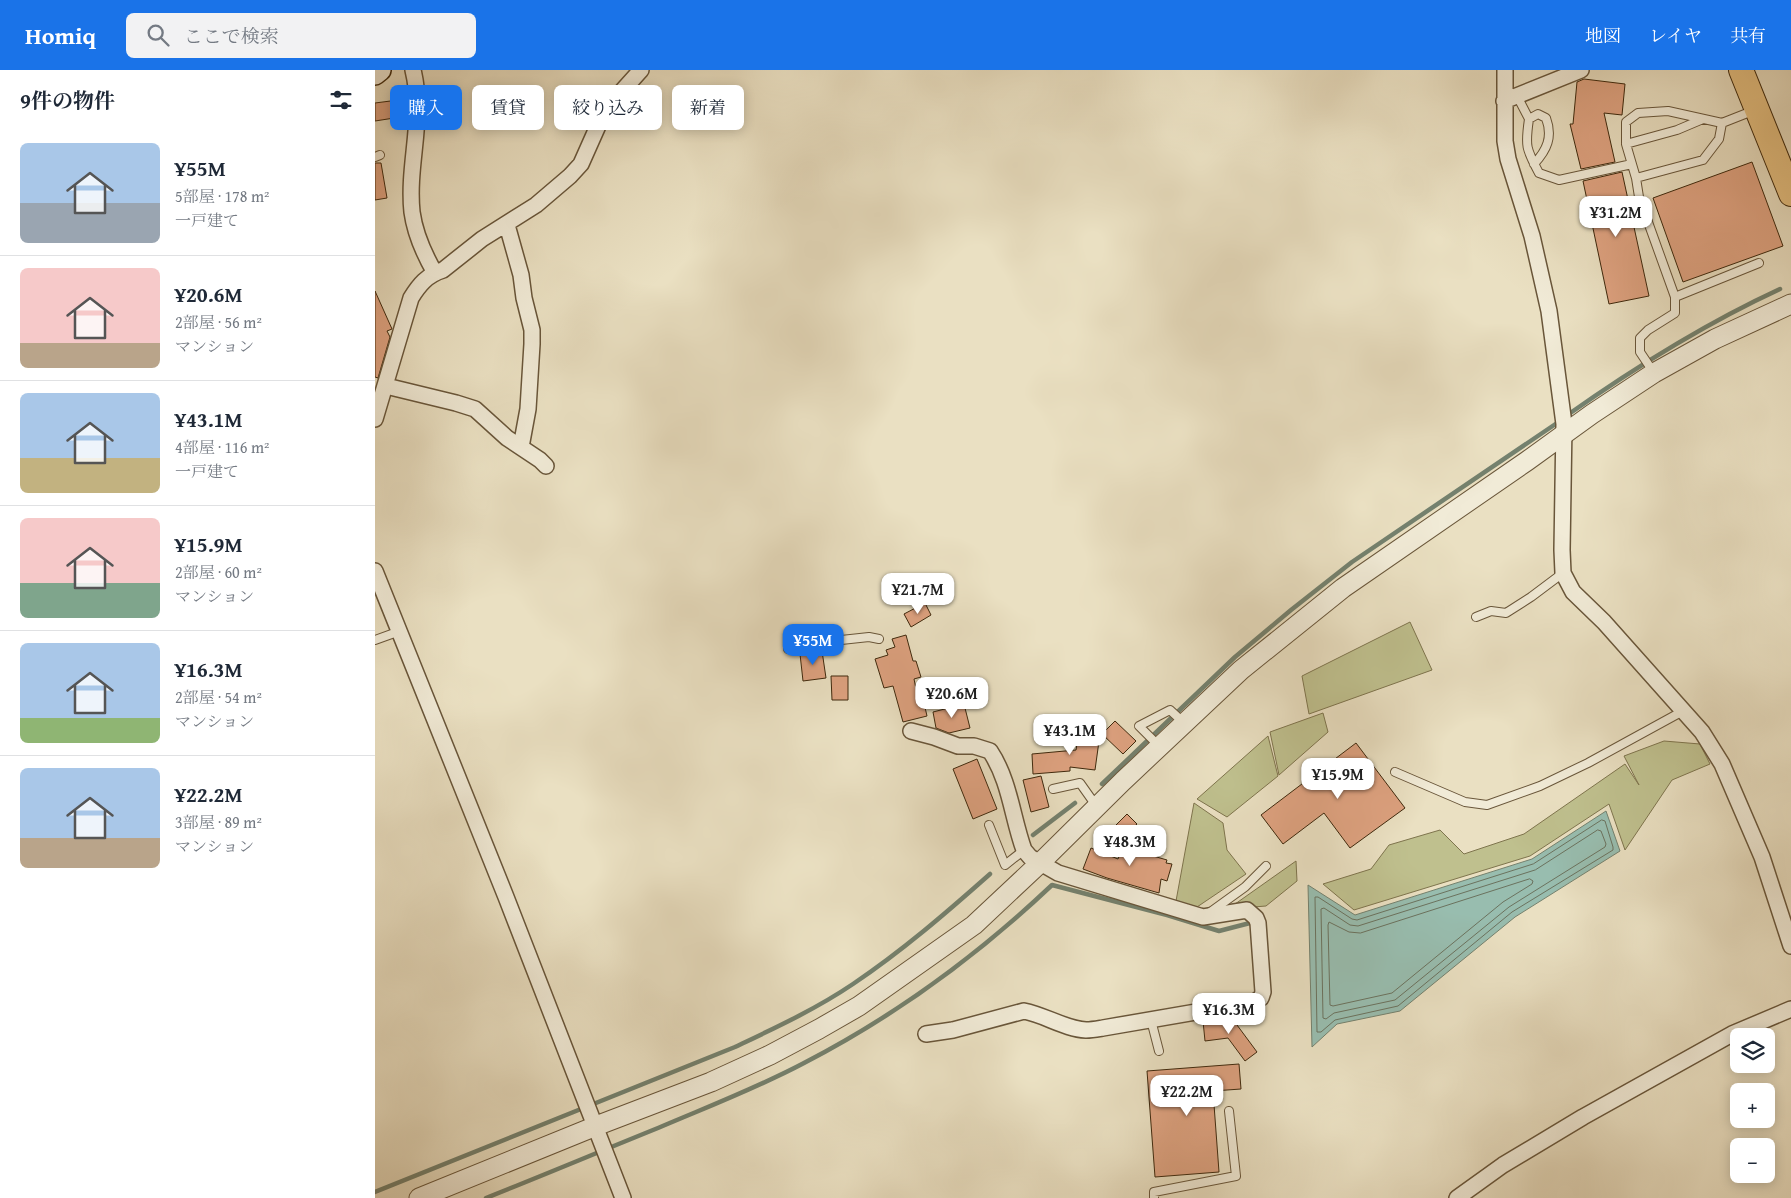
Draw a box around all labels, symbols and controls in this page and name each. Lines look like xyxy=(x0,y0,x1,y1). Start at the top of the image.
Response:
search box xyxy=(126,13,476,58)
text: Homiq xyxy=(25,18,96,53)
icon: search xyxy=(144,21,172,49)
text: ここで検索 xyxy=(184,22,279,50)
text: 地図 xyxy=(1585,22,1621,49)
text: レイヤ xyxy=(1649,22,1702,49)
text: 共有 xyxy=(1730,22,1766,49)
text: 9件の物件 xyxy=(20,85,115,116)
chip: 購入 xyxy=(390,85,462,130)
chip: 賃貸 xyxy=(472,85,544,130)
chip: 絞り込み xyxy=(554,85,662,130)
chip: 新着 xyxy=(672,85,744,130)
icon: filters xyxy=(327,86,355,114)
text: ¥55M xyxy=(175,153,226,184)
icon: home xyxy=(60,163,120,223)
text: 5部屋 · 178 m² xyxy=(175,184,270,208)
pin: ¥31.2M xyxy=(1575,196,1657,238)
text: ¥31.2M xyxy=(1590,200,1642,224)
text: 一戸建て xyxy=(175,208,239,232)
text: ¥20.6M xyxy=(175,279,243,310)
icon: home xyxy=(60,288,120,348)
text: 2部屋 · 56 m² xyxy=(175,310,262,334)
text: マンション xyxy=(175,334,254,358)
text: ¥43.1M xyxy=(175,404,243,435)
icon: home xyxy=(60,413,120,473)
text: 4部屋 · 116 m² xyxy=(175,435,270,459)
text: 一戸建て xyxy=(175,459,239,483)
text: ¥15.9M xyxy=(175,529,243,560)
icon: home xyxy=(60,538,120,598)
text: 2部屋 · 60 m² xyxy=(175,560,262,584)
pin: ¥21.7M xyxy=(877,572,959,615)
text: ¥21.7M xyxy=(892,577,944,601)
text: マンション xyxy=(175,584,254,608)
pin: ¥55M xyxy=(783,624,843,666)
text: ¥55M xyxy=(794,628,832,652)
text: ¥16.3M xyxy=(175,654,243,685)
icon: home xyxy=(60,663,120,723)
pin: ¥20.6M xyxy=(911,676,993,719)
text: ¥20.6M xyxy=(926,681,978,705)
text: 2部屋 · 54 m² xyxy=(175,685,262,709)
text: マンション xyxy=(175,709,254,733)
pin: ¥43.1M xyxy=(1029,714,1111,756)
text: ¥43.1M xyxy=(1044,718,1096,742)
pin: ¥15.9M xyxy=(1297,758,1379,800)
text: ¥15.9M xyxy=(1312,762,1364,786)
text: ¥22.2M xyxy=(175,779,243,810)
icon: home xyxy=(60,788,120,848)
text: 3部屋 · 89 m² xyxy=(175,810,262,834)
pin: ¥48.3M xyxy=(1089,824,1171,867)
text: ¥48.3M xyxy=(1104,829,1156,853)
text: マンション xyxy=(175,834,254,858)
pin: ¥16.3M xyxy=(1188,992,1270,1035)
text: ¥16.3M xyxy=(1203,997,1255,1021)
map controls xyxy=(1730,1028,1775,1183)
button: layers xyxy=(1730,1028,1775,1073)
pin: ¥22.2M xyxy=(1146,1074,1228,1117)
text: ¥22.2M xyxy=(1161,1079,1213,1103)
button: + xyxy=(1730,1083,1775,1128)
button: − xyxy=(1730,1138,1775,1183)

